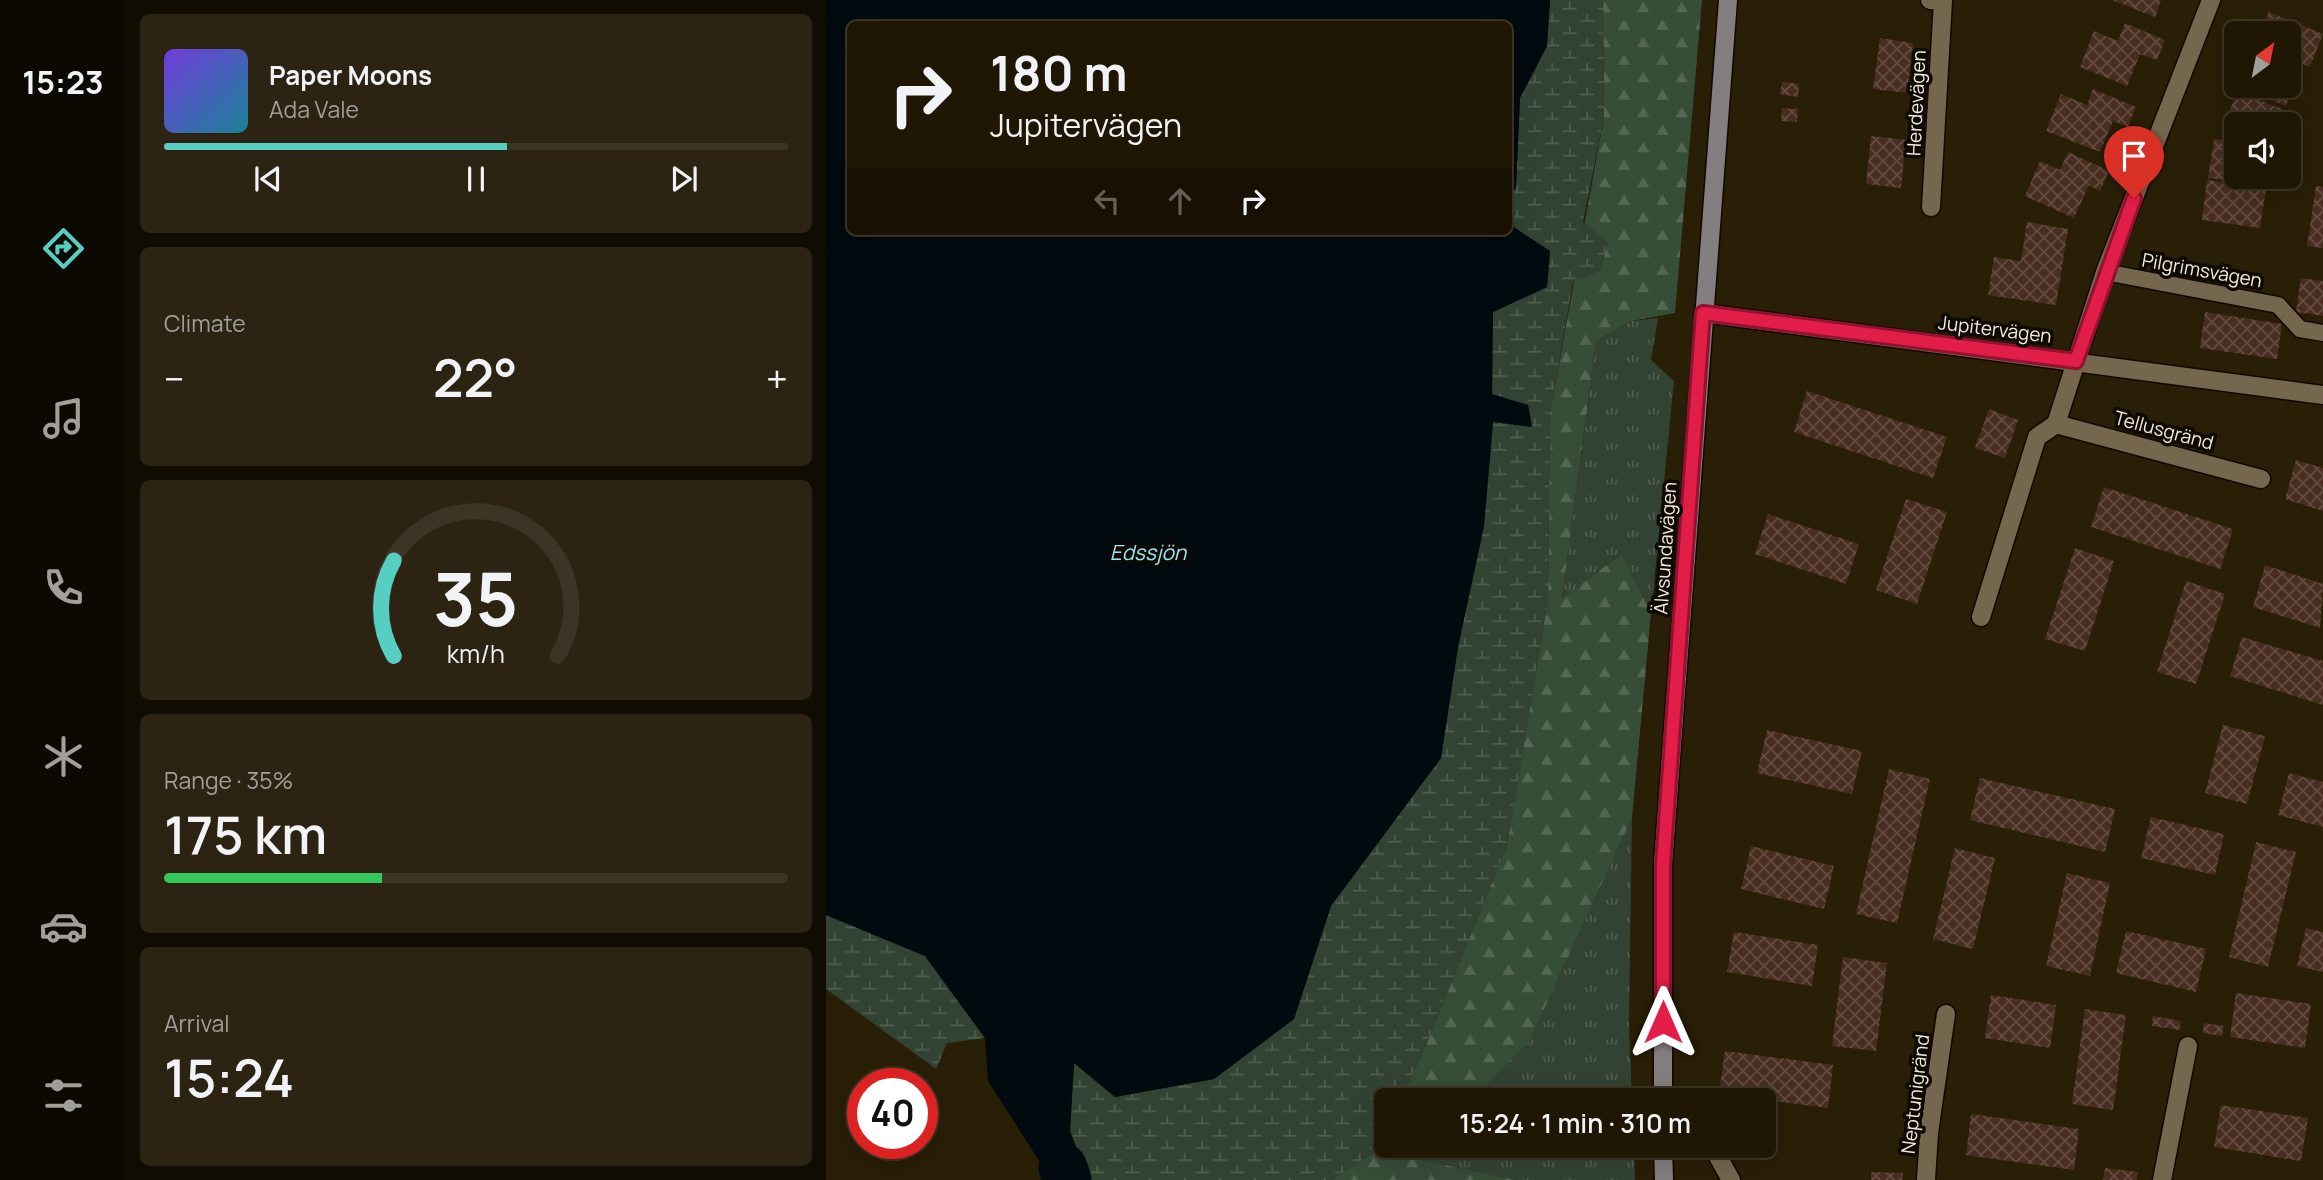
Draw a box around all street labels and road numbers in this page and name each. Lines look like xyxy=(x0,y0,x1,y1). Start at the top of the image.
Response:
street label: Herdevägen xyxy=(1900,50,1932,156)
street label: Pilgrimsvägen xyxy=(2140,247,2264,293)
street label: Jupitervägen xyxy=(1937,309,2053,349)
street label: Tellusgränd xyxy=(2111,404,2217,456)
street label: Älvsundavägen xyxy=(1647,481,1683,615)
street label: Neptunigränd xyxy=(1895,1033,1935,1155)

